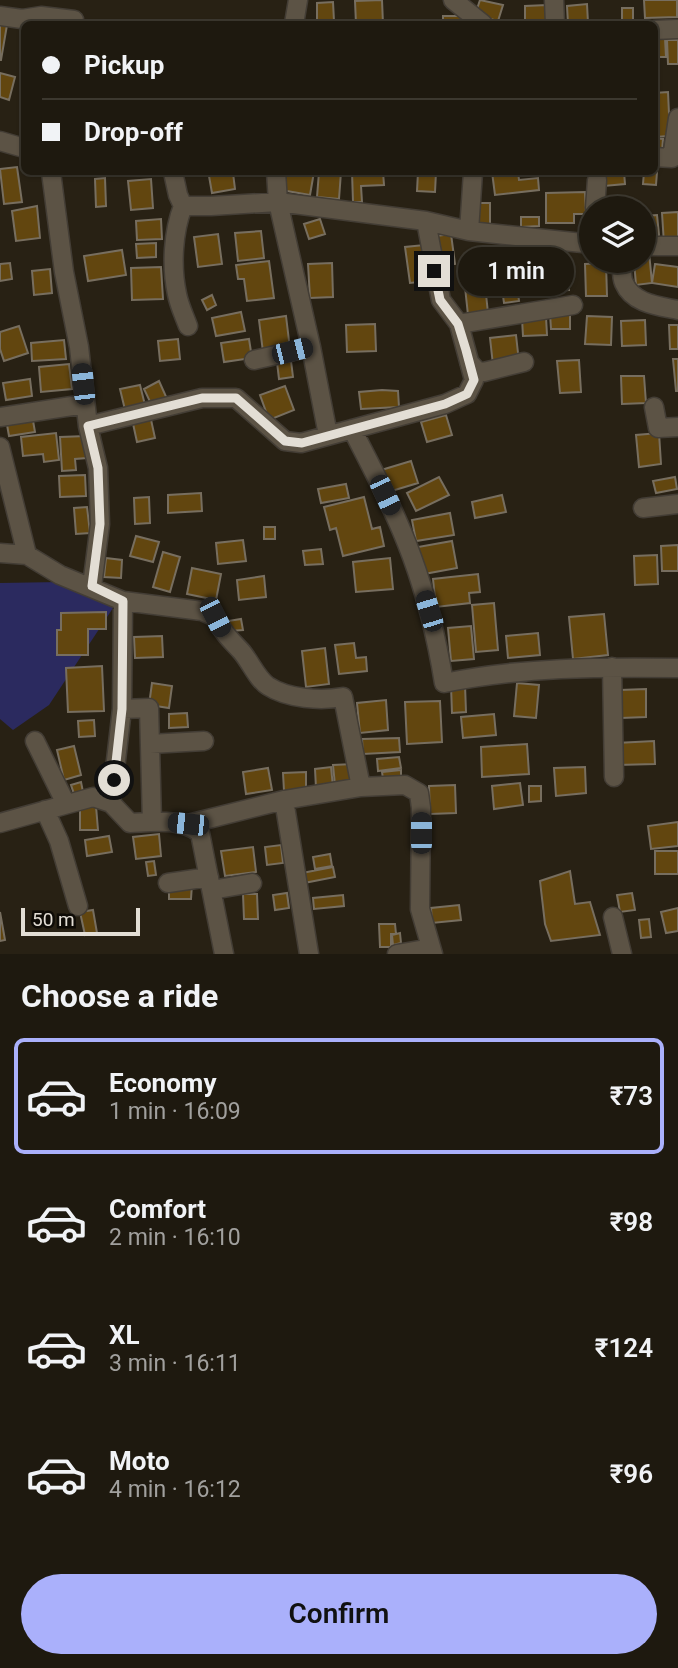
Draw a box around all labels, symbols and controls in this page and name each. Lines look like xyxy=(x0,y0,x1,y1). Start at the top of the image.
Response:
text: Pickup xyxy=(84,50,164,80)
text: Drop-off xyxy=(84,117,183,147)
map controls xyxy=(579,196,656,273)
button: layers xyxy=(579,196,656,273)
callout: 1 min xyxy=(458,246,574,296)
route end xyxy=(418,255,450,287)
text: 1 min xyxy=(487,258,545,285)
car xyxy=(270,336,315,366)
car xyxy=(71,362,96,406)
car xyxy=(367,472,404,518)
car xyxy=(413,588,446,634)
car xyxy=(197,594,234,640)
route start xyxy=(98,764,130,796)
car xyxy=(167,811,210,837)
car xyxy=(411,812,432,854)
scale bar xyxy=(21,905,140,937)
text: 50 m xyxy=(32,908,75,931)
text: Choose a ride xyxy=(21,977,218,1015)
icon: car xyxy=(25,1065,88,1128)
text: Economy xyxy=(109,1068,216,1098)
text: ₹73 xyxy=(610,1081,653,1111)
text: 1 min · 16:09 xyxy=(109,1098,241,1125)
icon: car xyxy=(25,1191,88,1254)
text: Comfort xyxy=(109,1194,206,1224)
text: ₹98 xyxy=(610,1207,653,1237)
text: 2 min · 16:10 xyxy=(109,1224,241,1251)
icon: car xyxy=(25,1317,88,1380)
text: XL xyxy=(109,1320,140,1350)
text: ₹124 xyxy=(595,1333,653,1363)
text: 3 min · 16:11 xyxy=(109,1350,241,1377)
icon: car xyxy=(25,1443,88,1506)
text: Moto xyxy=(109,1446,170,1476)
text: ₹96 xyxy=(610,1459,653,1489)
text: 4 min · 16:12 xyxy=(109,1476,241,1503)
button: Confirm xyxy=(21,1574,657,1654)

